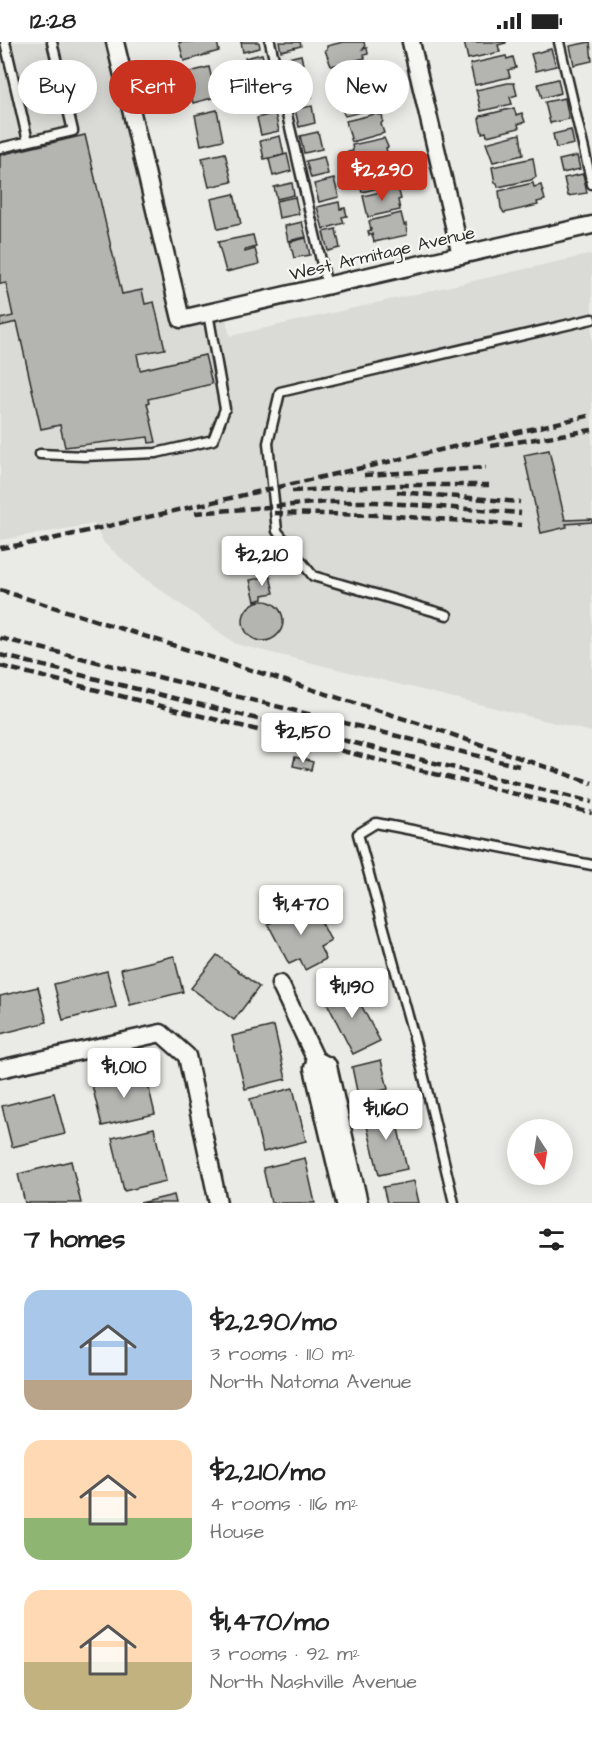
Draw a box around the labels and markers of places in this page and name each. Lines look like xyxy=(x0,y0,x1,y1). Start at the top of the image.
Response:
pin: $2,290 xyxy=(333,151,431,202)
pin: $2,210 xyxy=(213,536,311,587)
pin: $2,150 xyxy=(254,713,352,764)
pin: $1,470 xyxy=(252,885,350,936)
pin: $1,190 xyxy=(303,968,401,1019)
pin: $1,010 xyxy=(75,1048,173,1099)
pin: $1,160 xyxy=(337,1090,435,1141)

